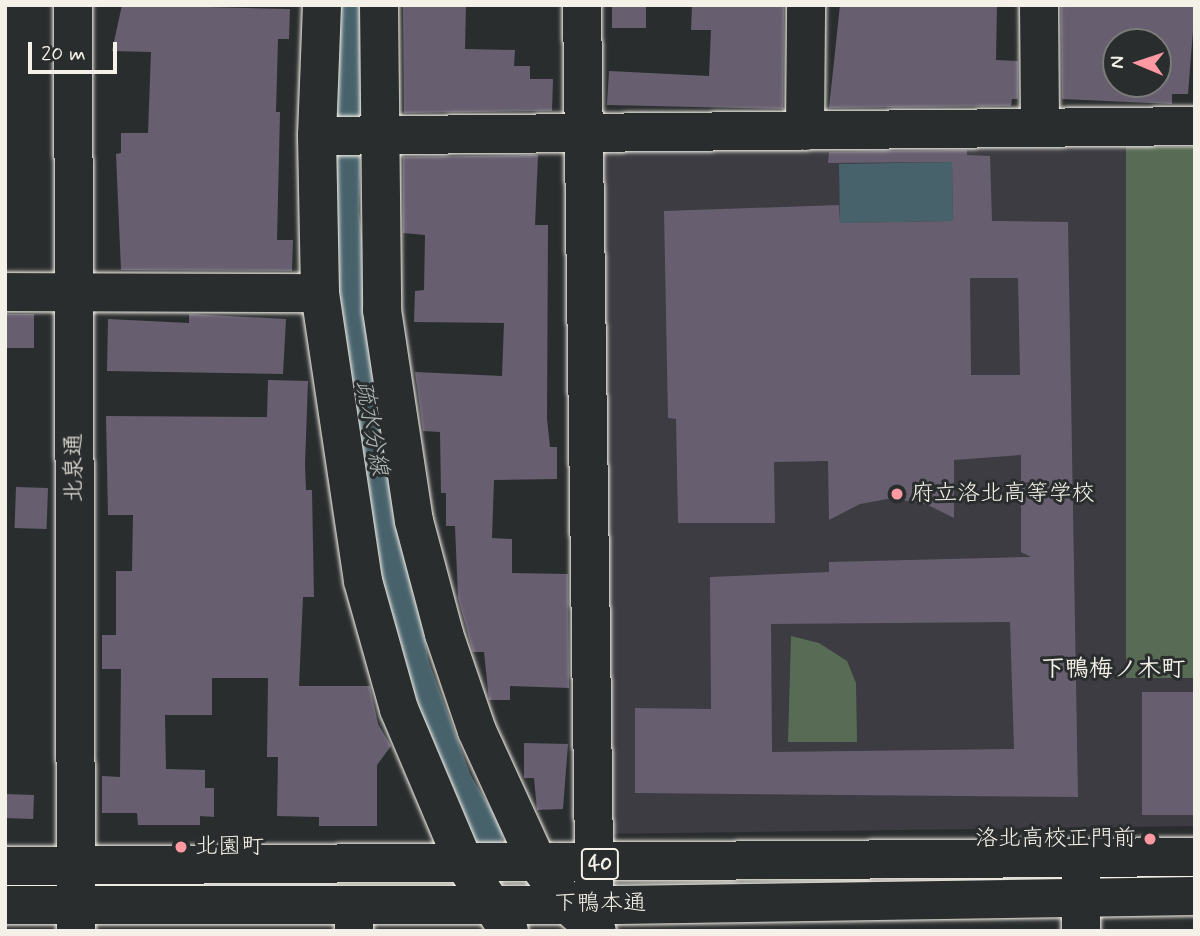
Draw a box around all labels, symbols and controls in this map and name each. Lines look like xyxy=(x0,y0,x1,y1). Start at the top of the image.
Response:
scale bar xyxy=(32,28,121,72)
north arrow xyxy=(1102,28,1172,98)
text: 20 m xyxy=(41,40,86,68)
text: N xyxy=(1105,56,1130,69)
water label: 疏水分線 xyxy=(348,378,394,478)
street label: 北泉通 xyxy=(61,434,89,502)
place label: 府立洛北高等学校 xyxy=(911,480,1095,508)
marker: 府立洛北高等学校 xyxy=(889,486,905,502)
district label: 下鴨梅ノ木町 xyxy=(1041,656,1185,684)
place label: 洛北高校正門前 xyxy=(975,825,1136,853)
marker: 洛北高校正門前 xyxy=(1142,831,1158,847)
place label: 北園町 xyxy=(195,833,264,861)
marker: 北園町 xyxy=(173,839,189,855)
road number: 40 xyxy=(581,846,619,882)
street label: 下鴨本通 xyxy=(554,890,646,918)

